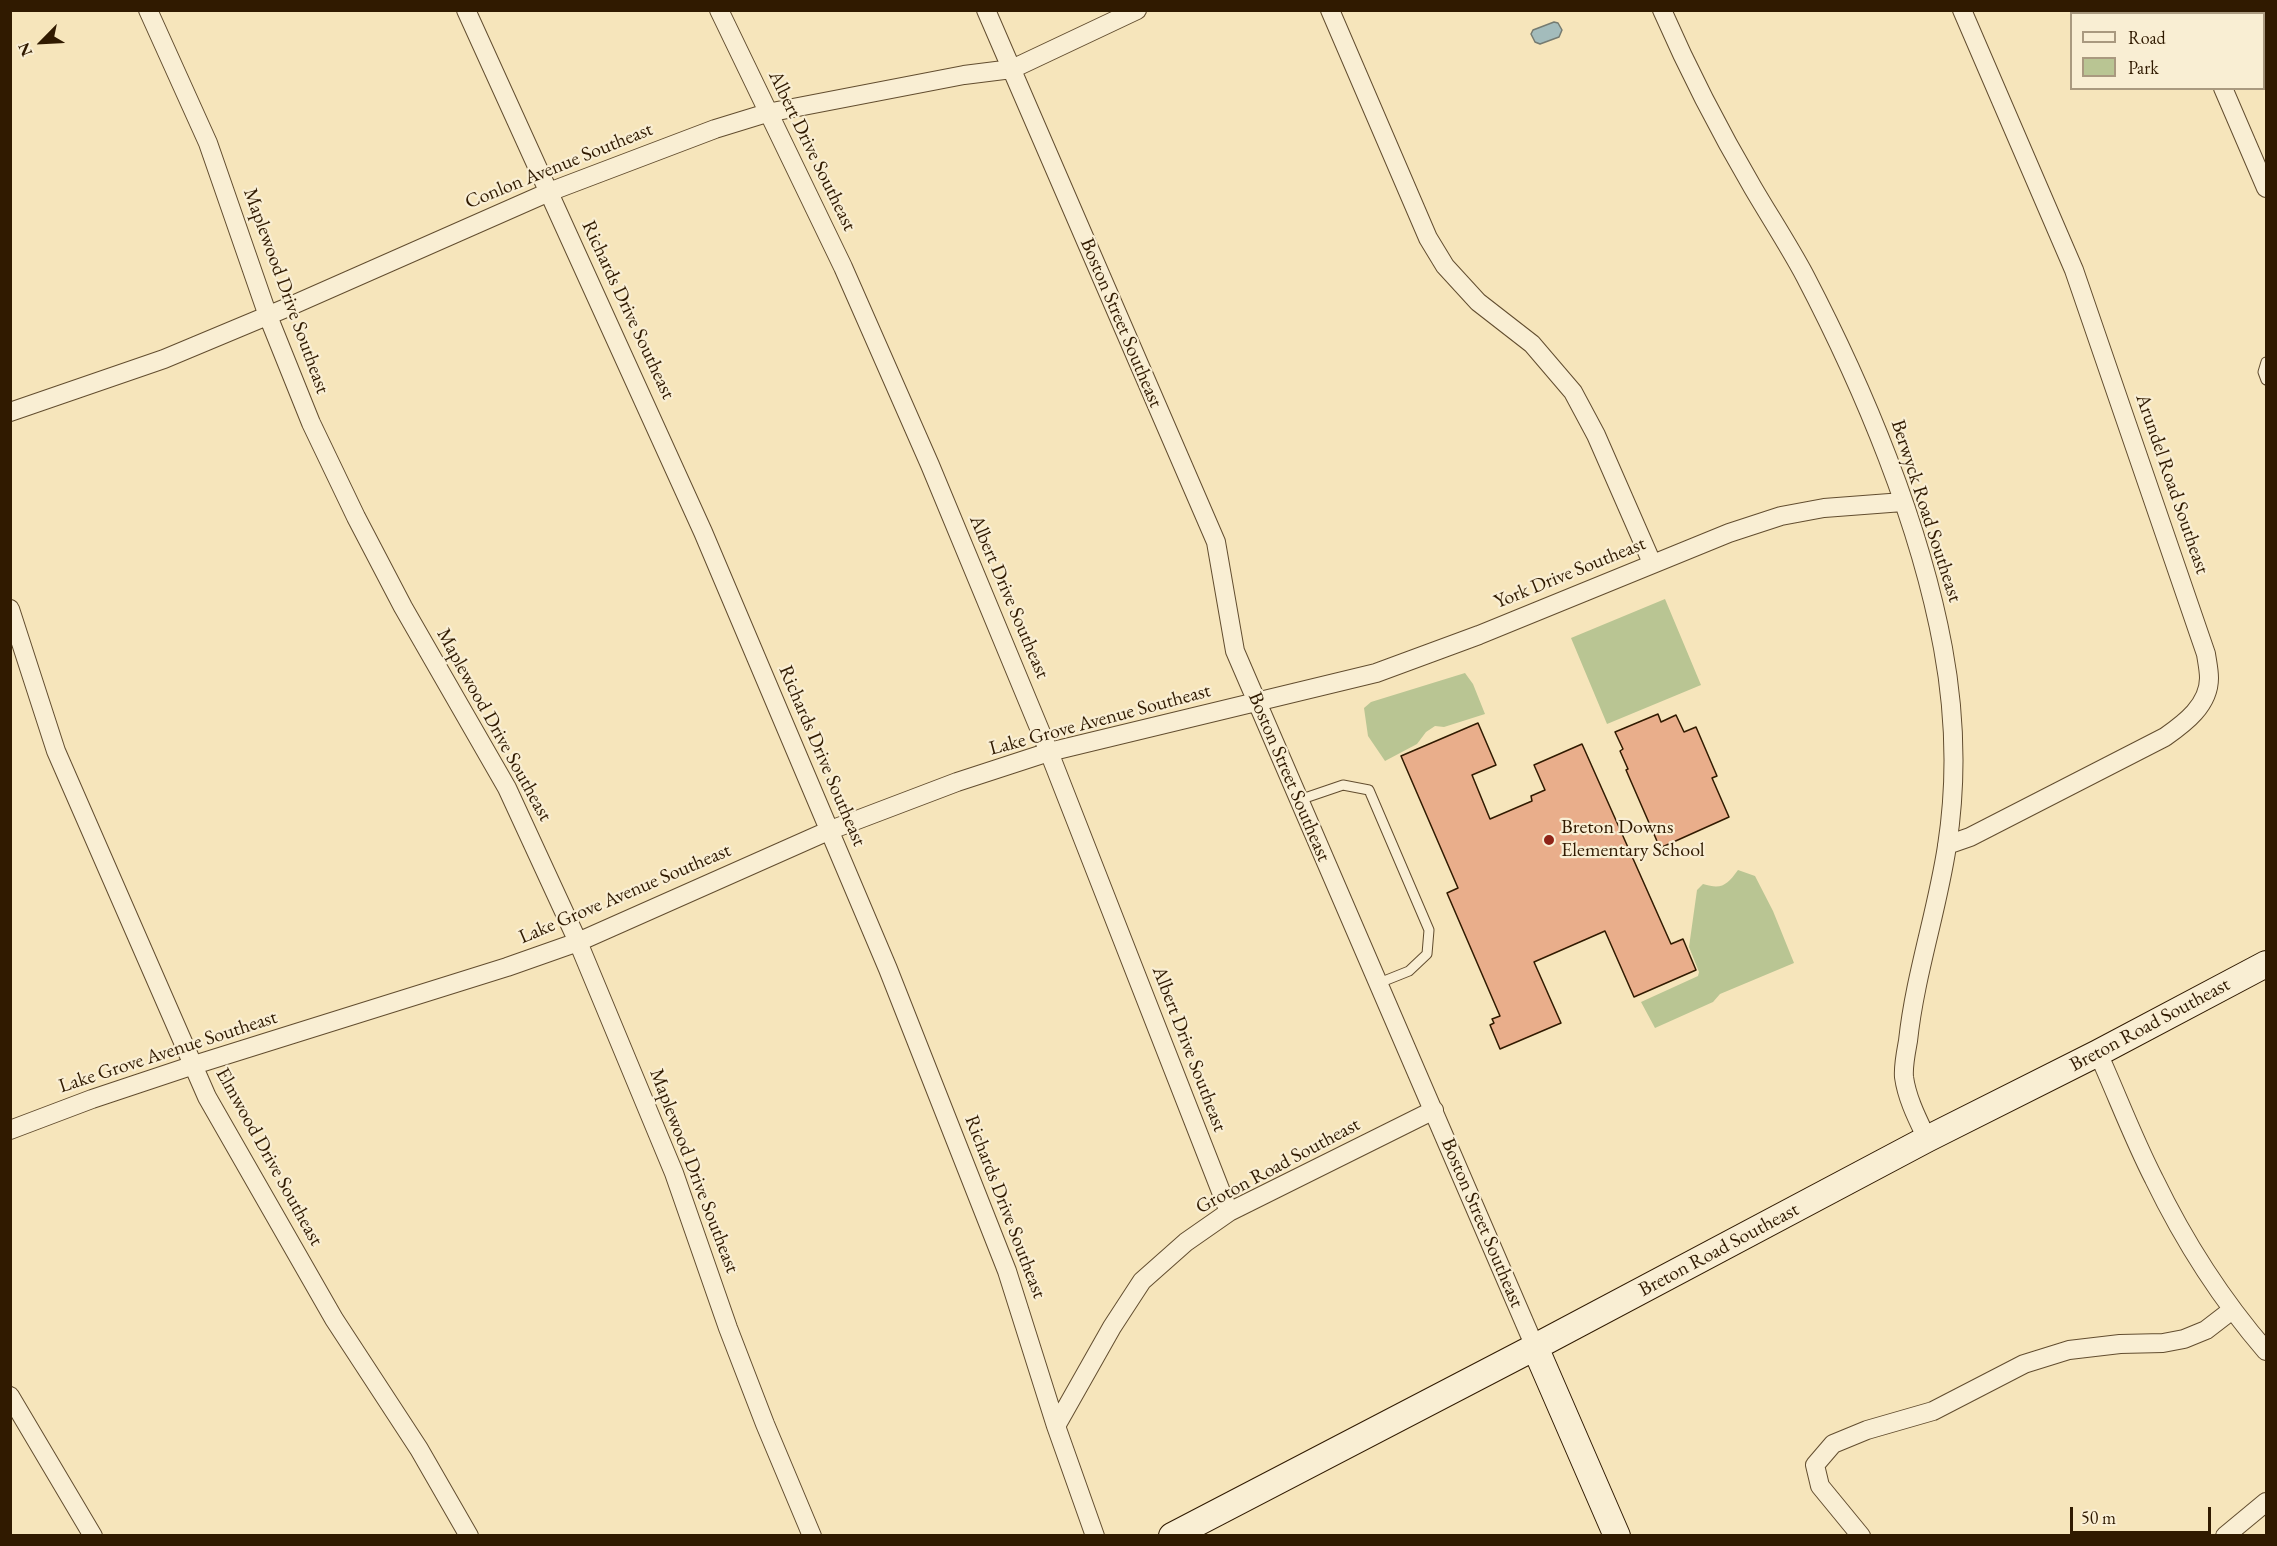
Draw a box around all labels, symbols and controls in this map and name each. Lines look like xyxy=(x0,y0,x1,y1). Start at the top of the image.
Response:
north arrow xyxy=(12,12,72,72)
legend xyxy=(2070,12,2265,90)
text: Road xyxy=(2128,26,2166,49)
text: N xyxy=(13,39,37,60)
text: Park xyxy=(2128,56,2159,79)
street label: Albert Drive Southeast xyxy=(763,67,861,235)
street label: Conlon Avenue Southeast xyxy=(462,117,656,215)
street label: Maplewood Drive Southeast xyxy=(238,185,334,397)
street label: Richards Drive Southeast xyxy=(576,217,680,403)
street label: Boston Street Southeast xyxy=(1074,235,1168,411)
street label: Arundel Road Southeast xyxy=(2130,391,2214,577)
street label: Berwyck Road Southeast xyxy=(1885,417,1967,605)
street label: Albert Drive Southeast xyxy=(964,512,1054,682)
street label: York Drive Southeast xyxy=(1491,532,1649,614)
street label: Maplewood Drive Southeast xyxy=(431,624,557,826)
street label: Richards Drive Southeast xyxy=(773,662,871,850)
street label: Lake Grove Avenue Southeast xyxy=(987,679,1213,761)
street label: Boston Street Southeast xyxy=(1242,689,1336,865)
place label: Breton Downs Elementary School xyxy=(1561,816,1705,863)
marker: Breton Downs Elementary School xyxy=(1542,833,1556,847)
street label: Lake Grove Avenue Southeast xyxy=(515,838,735,950)
street label: Albert Drive Southeast xyxy=(1146,963,1232,1135)
street label: Breton Road Southeast xyxy=(2066,973,2234,1077)
street label: Lake Grove Avenue Southeast xyxy=(56,1005,280,1099)
street label: Elmwood Drive Southeast xyxy=(210,1064,328,1250)
street label: Maplewood Drive Southeast xyxy=(644,1065,744,1277)
street label: Richards Drive Southeast xyxy=(959,1112,1051,1302)
street label: Groton Road Southeast xyxy=(1192,1113,1364,1219)
street label: Boston Street Southeast xyxy=(1435,1135,1529,1311)
street label: Breton Road Southeast xyxy=(1635,1198,1803,1302)
scale bar xyxy=(2073,1495,2214,1533)
text: 50 m xyxy=(2081,1506,2116,1529)

